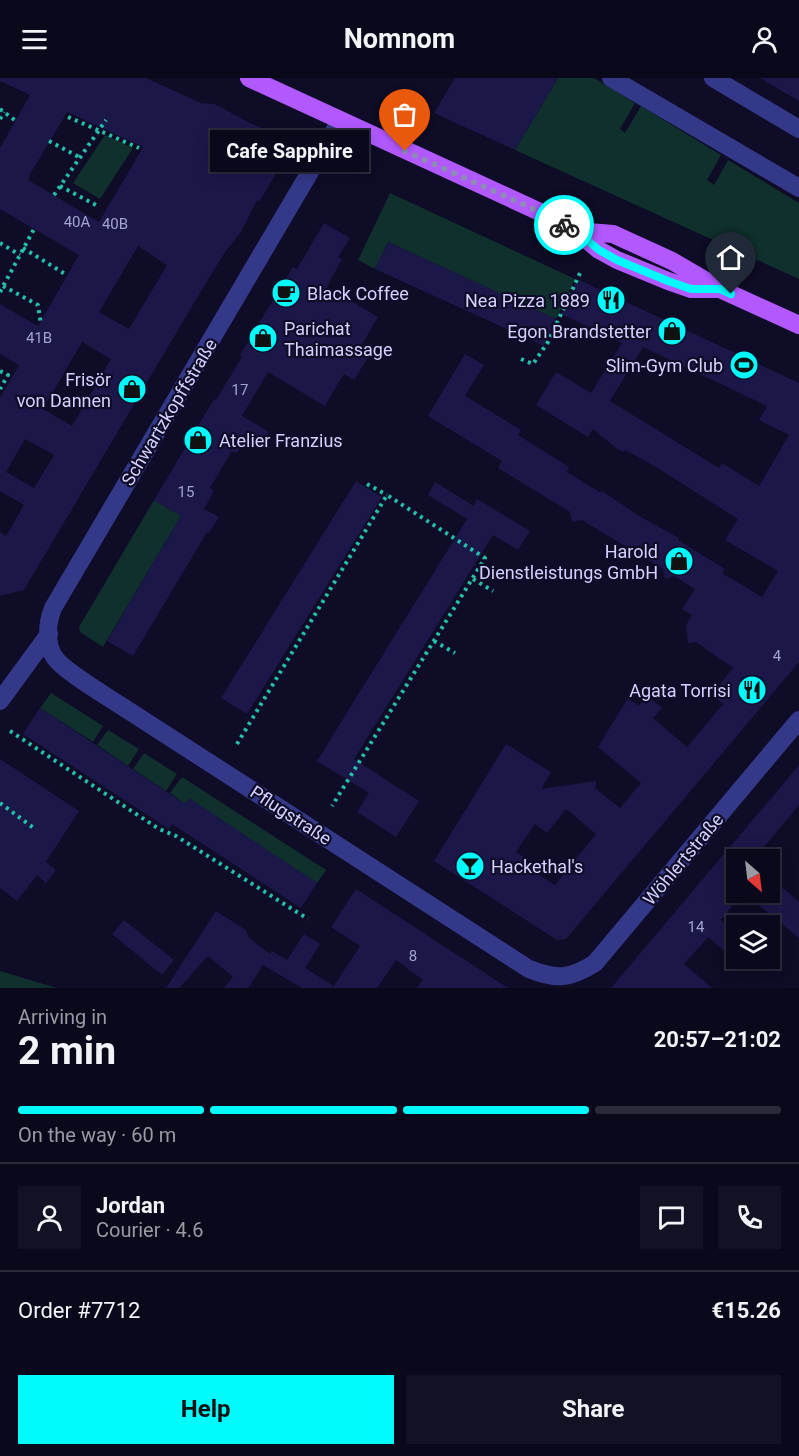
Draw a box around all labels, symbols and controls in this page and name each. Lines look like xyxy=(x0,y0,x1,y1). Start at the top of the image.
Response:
icon: menu xyxy=(18,23,51,56)
text: Nomnom xyxy=(344,23,455,55)
icon: person xyxy=(748,23,781,56)
pin xyxy=(379,89,430,151)
icon: bag xyxy=(388,98,421,131)
callout: Cafe Sapphire xyxy=(210,130,369,172)
text: Cafe Sapphire xyxy=(226,139,353,163)
courier xyxy=(534,195,594,255)
icon: bike xyxy=(548,209,581,242)
house number: 40A xyxy=(64,213,91,231)
house number: 40B xyxy=(102,215,128,233)
pin xyxy=(705,232,756,294)
icon: home xyxy=(714,241,747,274)
cafe icon: Black Coffee xyxy=(270,277,302,309)
place label: Black Coffee xyxy=(307,283,409,304)
restaurant icon: Nea Pizza 1889 xyxy=(595,284,627,316)
place label: Nea Pizza 1889 xyxy=(465,290,590,311)
shop icon: Egon Brandstetter xyxy=(656,315,688,347)
place label: Parichat Thaimassage xyxy=(284,318,392,360)
place label: Egon Brandstetter xyxy=(507,321,651,342)
shop icon: Parichat Thaimassage xyxy=(247,322,279,354)
house number: 41B xyxy=(26,329,52,347)
street label: Schwartzkopffstraße xyxy=(117,335,221,489)
sports icon: Slim-Gym Club xyxy=(728,349,760,381)
place label: Slim-Gym Club xyxy=(606,355,723,376)
place label: Frisör von Dannen xyxy=(17,369,111,411)
shop icon: Frisör von Dannen xyxy=(116,373,148,405)
house number: 17 xyxy=(232,381,248,399)
shop icon: Atelier Franzius xyxy=(182,424,214,456)
place label: Atelier Franzius xyxy=(219,430,343,451)
house number: 15 xyxy=(178,483,194,501)
place label: Harold Dienstleistungs GmbH xyxy=(479,541,658,583)
shop icon: Harold Dienstleistungs GmbH xyxy=(663,545,695,577)
house number: 4 xyxy=(773,647,782,665)
restaurant icon: Agata Torrisi xyxy=(736,674,768,706)
place label: Agata Torrisi xyxy=(629,680,731,701)
street label: Pflugstraße xyxy=(246,781,336,849)
street label: Wöhlertstraße xyxy=(639,809,727,909)
north arrow xyxy=(726,849,780,903)
map controls xyxy=(726,849,780,969)
bar icon: Hackethal's xyxy=(454,850,486,882)
place label: Hackethal's xyxy=(491,856,583,877)
button: layers xyxy=(726,915,780,969)
house number: 14 xyxy=(688,918,705,936)
house number: 8 xyxy=(409,947,417,965)
text: Arriving in xyxy=(18,1005,107,1029)
text: 20:57–21:02 xyxy=(654,1027,781,1052)
text: 2 min xyxy=(18,1028,116,1074)
text: On the way · 60 m xyxy=(18,1123,176,1147)
button: person xyxy=(18,1186,81,1249)
button: chat xyxy=(640,1186,703,1249)
button: phone xyxy=(718,1186,781,1249)
text: Jordan xyxy=(96,1193,165,1218)
text: Courier · 4.6 xyxy=(96,1218,203,1242)
text: Order #7712 xyxy=(18,1298,140,1323)
text: €15.26 xyxy=(712,1298,781,1323)
button: Help xyxy=(18,1375,394,1444)
button: Share xyxy=(406,1375,781,1444)

